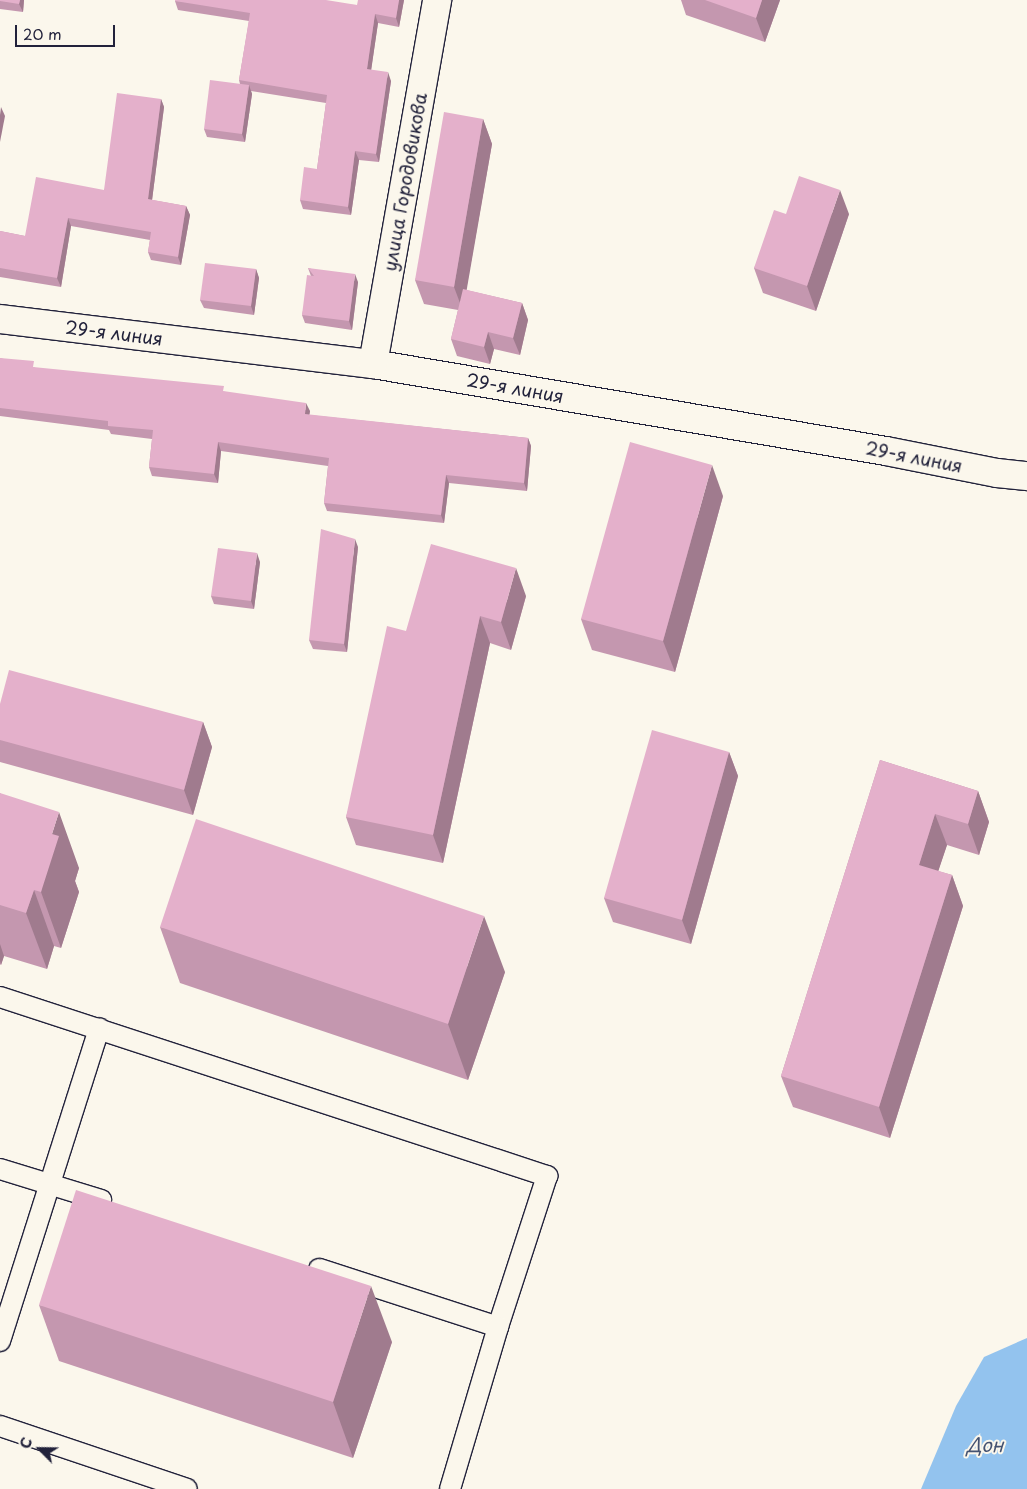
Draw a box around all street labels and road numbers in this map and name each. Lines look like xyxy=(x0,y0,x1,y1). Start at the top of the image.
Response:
street label: улица Городовикова xyxy=(379,91,431,273)
street label: 29-я линия xyxy=(64,316,164,350)
street label: 29-я линия xyxy=(464,369,566,407)
street label: 29-я линия xyxy=(863,437,965,477)

